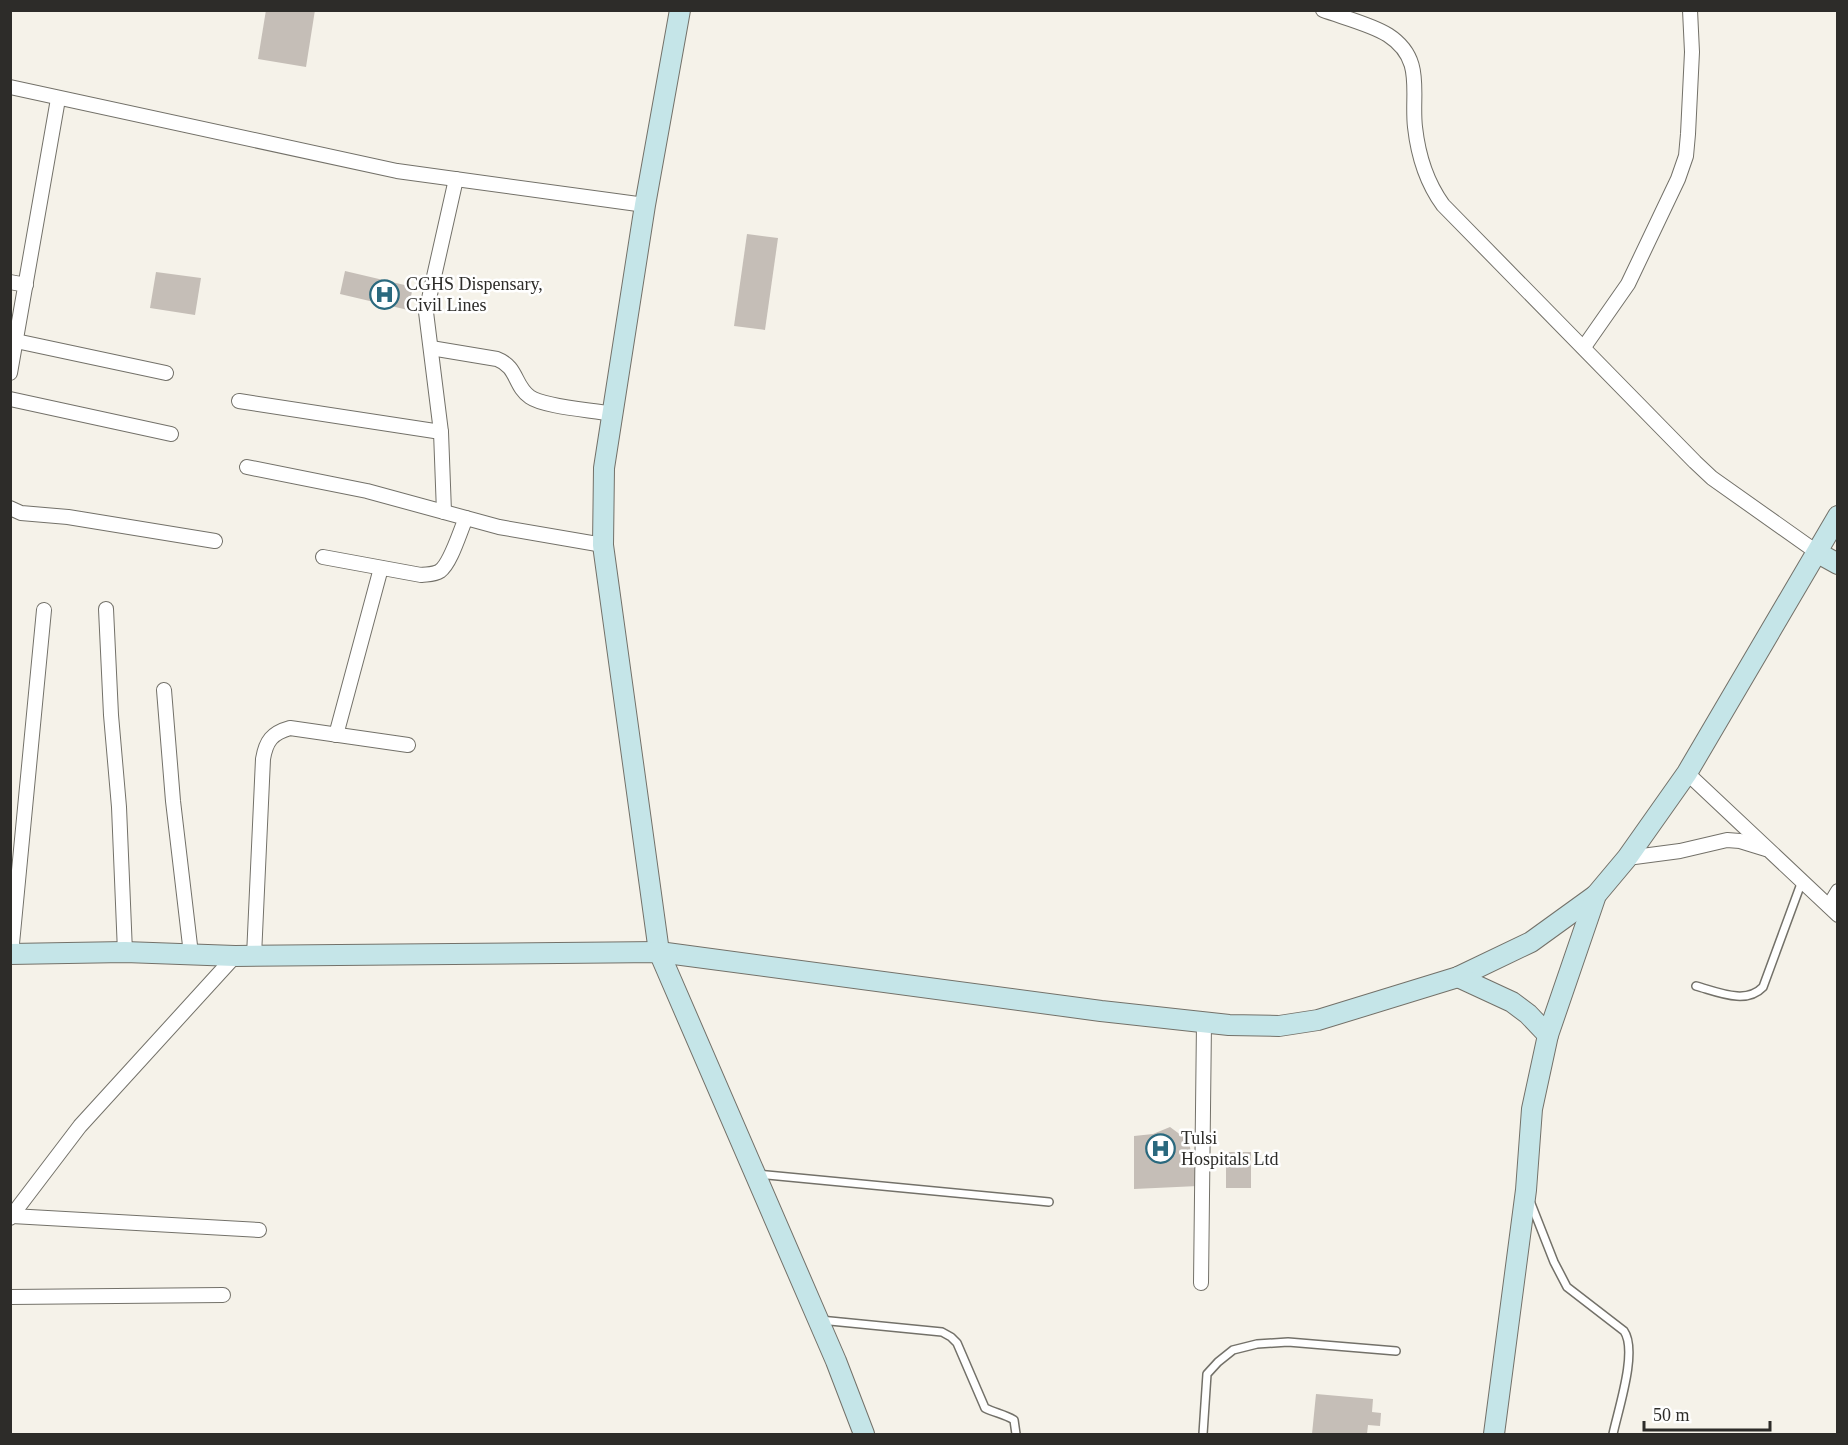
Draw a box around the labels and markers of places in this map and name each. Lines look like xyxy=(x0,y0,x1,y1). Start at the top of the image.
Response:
place label: CGHS Dispensary, Civil Lines xyxy=(406,274,543,315)
hospital icon: CGHS Dispensary, Civil Lines xyxy=(369,278,401,310)
place label: Tulsi Hospitals Ltd xyxy=(1181,1128,1279,1169)
hospital icon: Tulsi Hospitals Ltd xyxy=(1144,1132,1176,1164)

